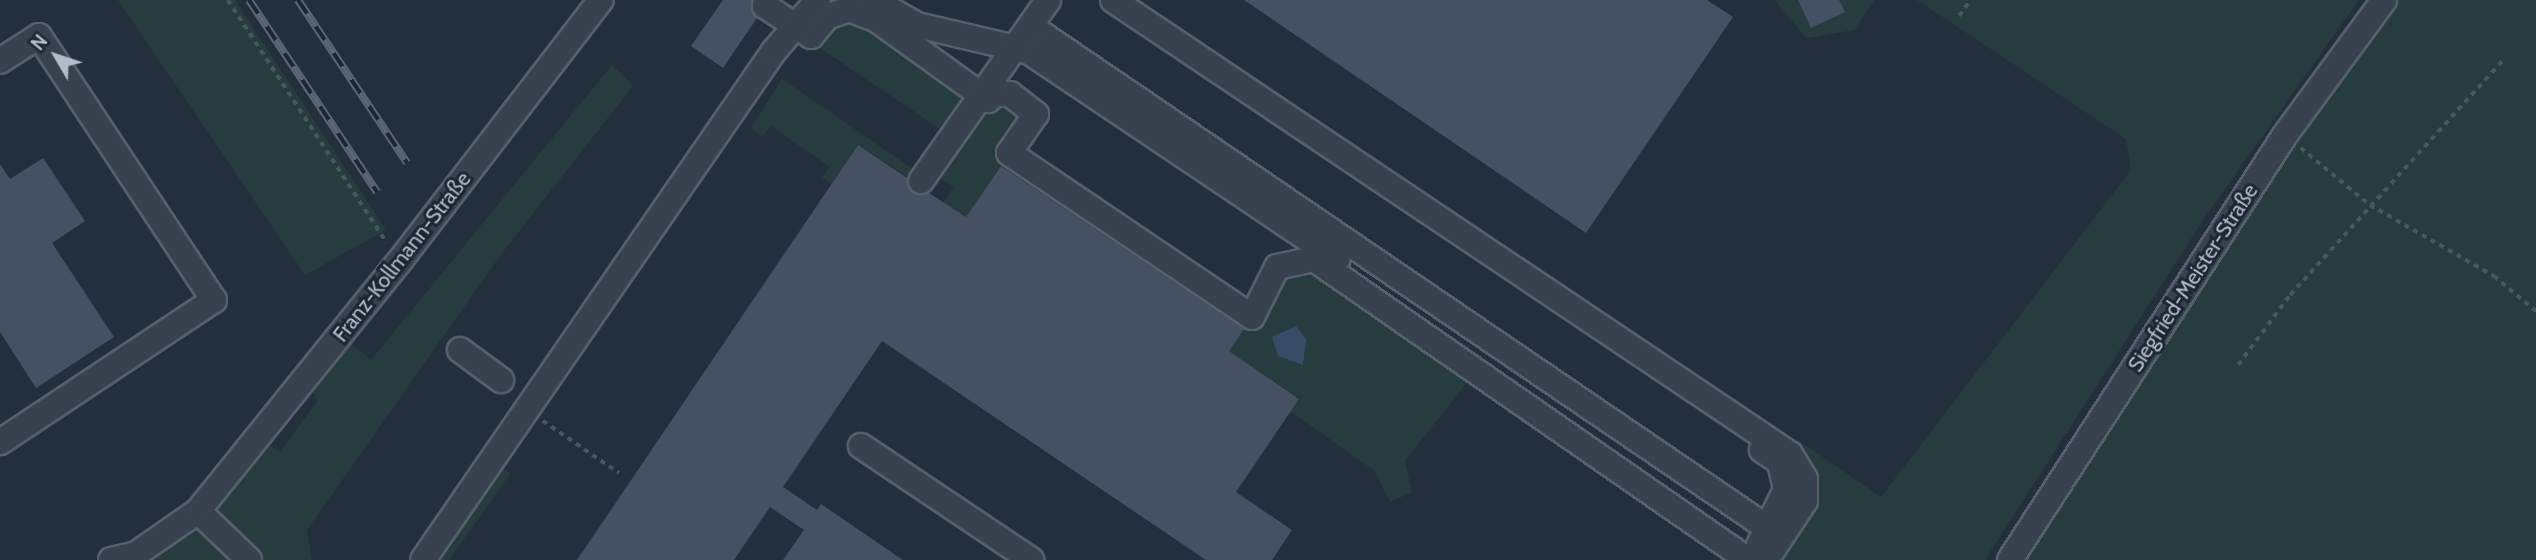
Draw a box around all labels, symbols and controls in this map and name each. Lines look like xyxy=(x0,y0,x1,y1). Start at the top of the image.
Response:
north arrow xyxy=(21,21,91,91)
text: N xyxy=(26,30,52,55)
street label: Franz-Kollmann-Straße xyxy=(328,167,476,347)
street label: Siegfried-Meister-Straße xyxy=(2123,179,2263,377)

